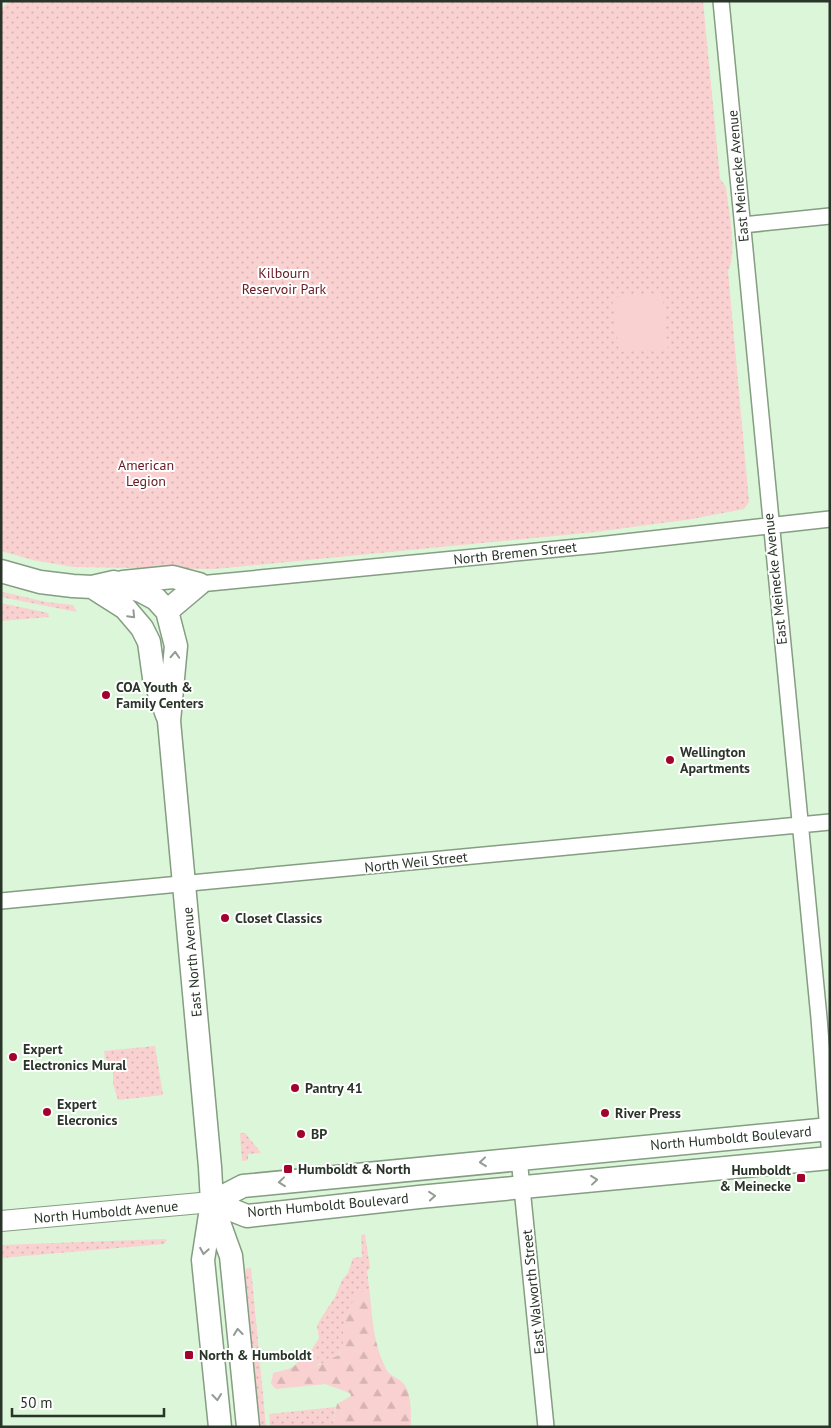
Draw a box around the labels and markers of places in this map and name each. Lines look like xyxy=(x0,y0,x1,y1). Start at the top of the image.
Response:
place label: COA Youth & Family Centers xyxy=(116,678,204,712)
marker: COA Youth & Family Centers xyxy=(100,689,112,701)
place label: Wellington Apartments xyxy=(680,743,750,777)
marker: Wellington Apartments xyxy=(664,754,676,766)
place label: Closet Classics xyxy=(235,909,322,927)
marker: Closet Classics xyxy=(219,912,231,924)
place label: Expert Electronics Mural xyxy=(23,1040,127,1074)
marker: Expert Electronics Mural xyxy=(7,1051,19,1063)
place label: Pantry 41 xyxy=(305,1079,363,1097)
marker: Pantry 41 xyxy=(289,1082,301,1094)
place label: Expert Elecronics xyxy=(57,1095,117,1129)
place label: River Press xyxy=(615,1104,681,1122)
marker: Expert Elecronics xyxy=(41,1106,53,1118)
marker: River Press xyxy=(599,1107,611,1119)
place label: BP xyxy=(311,1125,327,1143)
marker: BP xyxy=(295,1128,307,1140)
place label: Humboldt & North xyxy=(298,1160,411,1178)
place label: Humboldt & Meinecke xyxy=(719,1161,791,1195)
marker: Humboldt & North xyxy=(282,1163,294,1175)
marker: Humboldt & Meinecke xyxy=(795,1172,807,1184)
place label: North & Humboldt xyxy=(199,1346,312,1364)
marker: North & Humboldt xyxy=(183,1349,195,1361)

